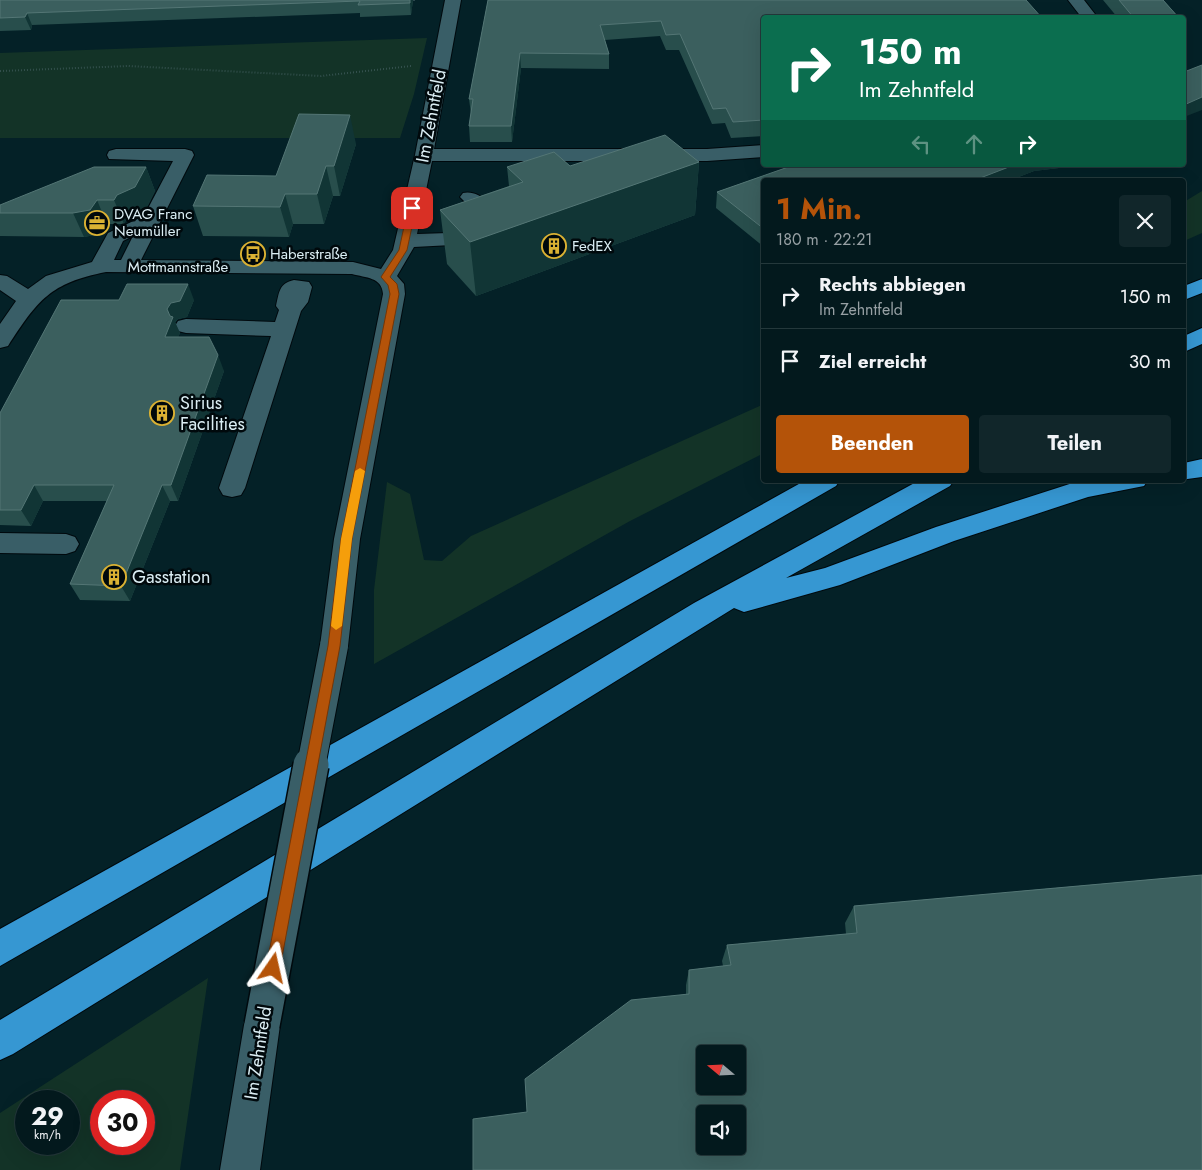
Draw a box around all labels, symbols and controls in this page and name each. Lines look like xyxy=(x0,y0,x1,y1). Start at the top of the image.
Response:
text: 150 m xyxy=(859,27,962,77)
icon: right xyxy=(776,35,841,100)
street label: Im Zehntfeld xyxy=(409,67,453,165)
text: Im Zehntfeld xyxy=(859,73,974,105)
icon: left xyxy=(907,130,935,158)
icon: ahead xyxy=(960,130,988,158)
icon: right xyxy=(1013,130,1041,158)
pin xyxy=(391,187,433,229)
text: 1 Min. xyxy=(776,187,862,230)
icon: arrive xyxy=(398,194,426,222)
button: close xyxy=(1119,195,1171,247)
place label: DVAG Franc Neumüller xyxy=(114,203,192,242)
office icon: DVAG Franc Neumüller xyxy=(84,210,110,236)
text: 180 m · 22:21 xyxy=(776,228,873,251)
building icon: FedEX xyxy=(541,233,567,259)
place label: FedEX xyxy=(572,235,613,257)
bus stop icon: Haberstraße xyxy=(240,241,266,267)
place label: Haberstraße xyxy=(270,243,348,265)
street label: Mottmannstraße xyxy=(128,256,228,278)
text: Rechts abbiegen xyxy=(819,271,966,298)
icon: right xyxy=(776,282,804,310)
text: 150 m xyxy=(1120,283,1171,310)
text: Im Zehntfeld xyxy=(819,298,903,321)
icon: arrive xyxy=(776,347,804,375)
text: Ziel erreicht xyxy=(819,348,926,375)
text: 30 m xyxy=(1129,348,1171,375)
place label: Sirius Facilities xyxy=(180,390,245,437)
building icon: Sirius Facilities xyxy=(149,400,175,426)
button: Beenden xyxy=(776,415,969,473)
button: Teilen xyxy=(979,415,1171,473)
building icon: Gasstation xyxy=(101,564,127,590)
place label: Gasstation xyxy=(132,564,210,590)
position arrow xyxy=(246,941,298,993)
street label: Im Zehntfeld xyxy=(238,1004,278,1102)
north arrow xyxy=(696,1045,746,1095)
map controls xyxy=(696,1045,746,1155)
speed limit sign: 30 xyxy=(90,1090,155,1155)
text: 29 xyxy=(31,1098,64,1134)
button: sound xyxy=(696,1105,746,1155)
text: km/h xyxy=(34,1126,61,1144)

